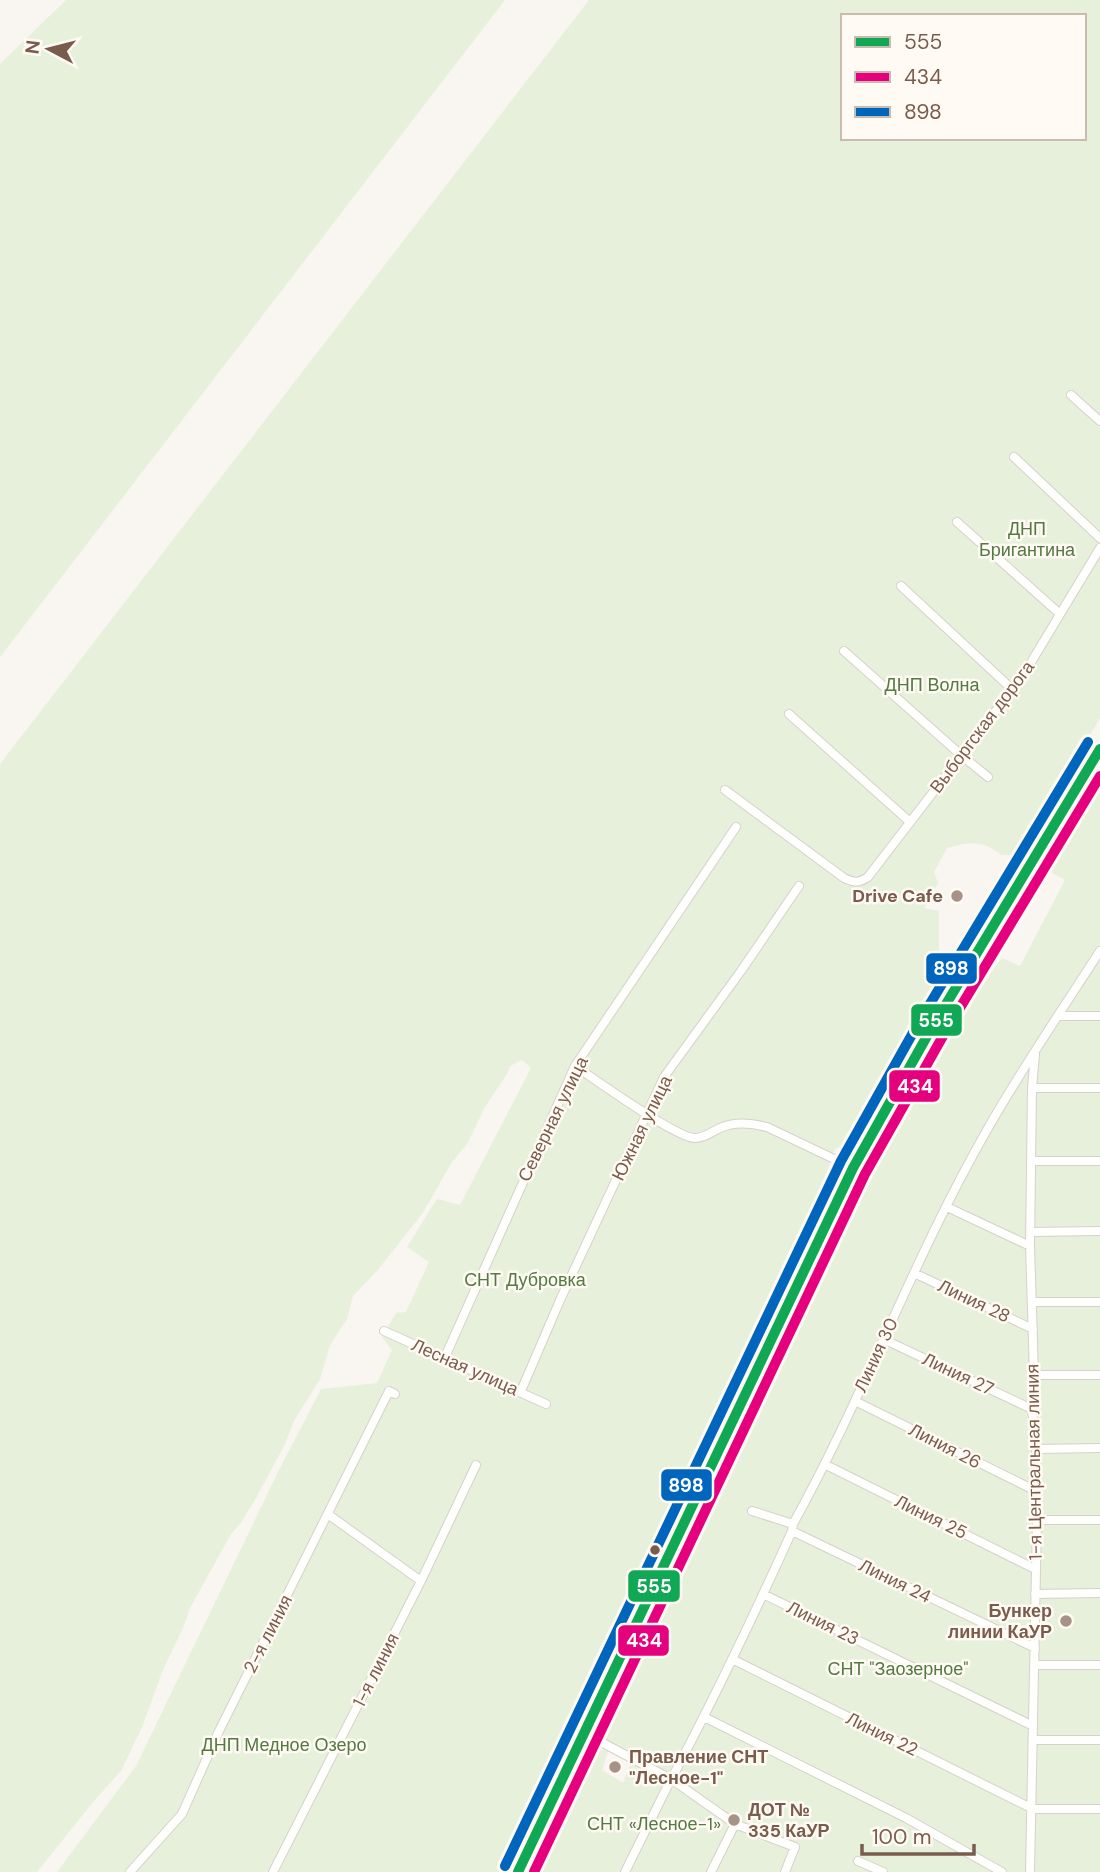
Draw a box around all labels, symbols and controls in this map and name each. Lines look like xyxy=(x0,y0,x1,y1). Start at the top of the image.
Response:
north arrow xyxy=(14,14,84,84)
legend xyxy=(841,14,1086,140)
text: 555 xyxy=(904,28,942,56)
text: N xyxy=(19,39,46,55)
text: 434 xyxy=(904,63,942,91)
text: 898 xyxy=(904,98,942,126)
park label: ДНП Бригантина xyxy=(979,517,1076,562)
street label: Выборгская дорога xyxy=(924,655,1040,798)
park label: ДНП Волна xyxy=(885,673,980,697)
place label: Drive Cafe xyxy=(852,884,943,908)
marker: Drive Cafe xyxy=(949,888,965,904)
line badge: 898 xyxy=(925,952,978,985)
text: 898 xyxy=(933,956,969,981)
line badge: 555 xyxy=(910,1003,963,1037)
text: 555 xyxy=(918,1008,954,1033)
street label: Северная улица xyxy=(512,1052,594,1186)
line badge: 434 xyxy=(888,1069,941,1103)
street label: Южная улица xyxy=(606,1071,678,1185)
text: 434 xyxy=(897,1074,933,1099)
park label: СНТ Дубровка xyxy=(464,1268,587,1292)
street label: Линия 28 xyxy=(934,1274,1014,1328)
street label: Линия 30 xyxy=(848,1314,904,1396)
street label: Лесная улица xyxy=(408,1333,523,1402)
street label: Линия 27 xyxy=(918,1347,998,1401)
street label: 1-я Центральная линия xyxy=(1020,1364,1048,1560)
street label: Линия 26 xyxy=(905,1418,985,1474)
line badge: 898 xyxy=(660,1468,713,1502)
text: 898 xyxy=(668,1473,704,1498)
street label: Линия 25 xyxy=(891,1489,971,1545)
unlabelled marker xyxy=(648,1543,662,1557)
street label: Линия 24 xyxy=(855,1553,935,1609)
line badge: 555 xyxy=(627,1569,681,1603)
text: 555 xyxy=(636,1574,672,1599)
street label: 2-я линия xyxy=(238,1591,298,1677)
street label: Линия 23 xyxy=(783,1595,863,1651)
place label: Бункер линии КаУР xyxy=(948,1599,1052,1644)
marker: Бункер линии КаУР xyxy=(1058,1613,1074,1629)
line badge: 434 xyxy=(617,1624,670,1657)
text: 434 xyxy=(626,1628,662,1653)
street label: 1-я линия xyxy=(347,1629,405,1711)
park label: СНТ "Заозерное" xyxy=(828,1657,968,1681)
street label: Линия 22 xyxy=(842,1706,922,1762)
park label: ДНП Медное Озеро xyxy=(201,1733,367,1757)
place label: Правление СНТ "Лесное-1" xyxy=(629,1745,768,1790)
marker: Правление СНТ "Лесное-1" xyxy=(607,1759,623,1775)
place label: ДОТ № 335 КаУР xyxy=(748,1798,830,1843)
park label: СНТ «Лесное-1» xyxy=(587,1812,721,1836)
marker: ДОТ № 335 КаУР xyxy=(726,1812,742,1828)
scale bar xyxy=(862,1812,974,1856)
text: 100 m xyxy=(872,1823,932,1851)

